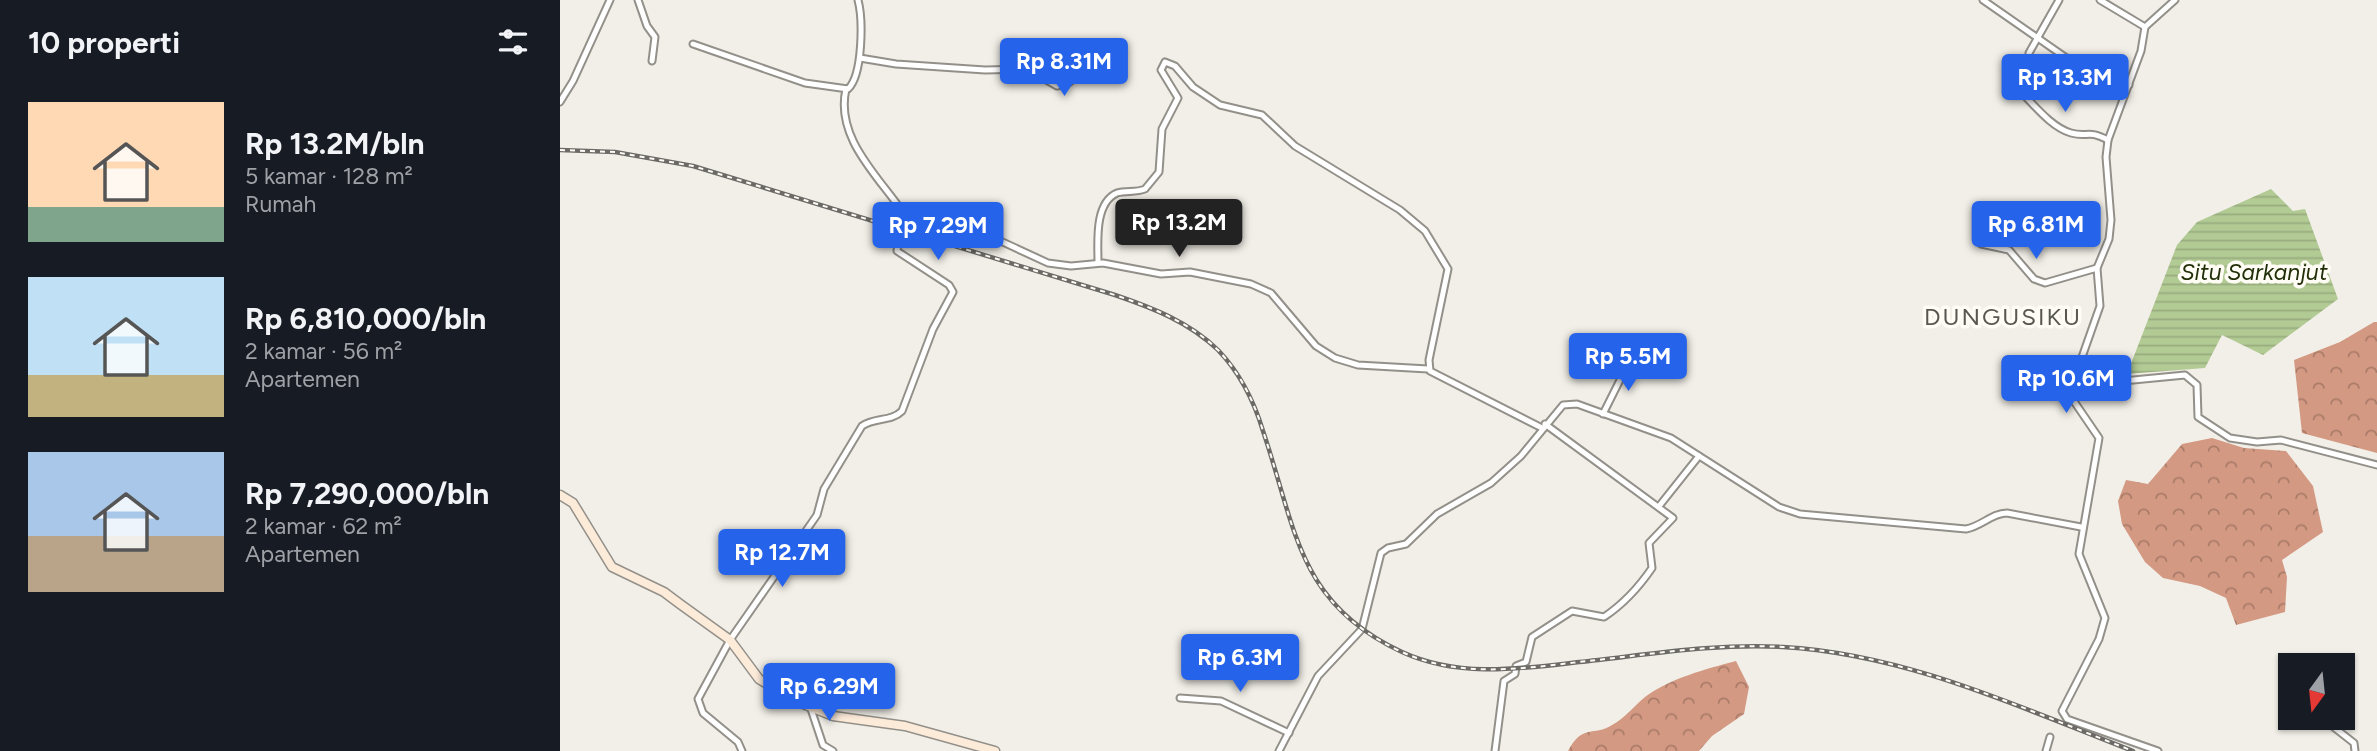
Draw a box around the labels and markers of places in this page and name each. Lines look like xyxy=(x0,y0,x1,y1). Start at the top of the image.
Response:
pin: Rp 8.31M xyxy=(992,38,1136,98)
pin: Rp 13.3M xyxy=(1993,54,2137,114)
pin: Rp 13.2M xyxy=(1107,200,1251,259)
pin: Rp 7.29M xyxy=(866,202,1010,262)
pin: Rp 6.81M xyxy=(1964,202,2108,261)
pin: Rp 5.5M xyxy=(1563,334,1693,393)
pin: Rp 10.6M xyxy=(1994,356,2138,415)
pin: Rp 12.7M xyxy=(710,530,854,589)
pin: Rp 6.3M xyxy=(1175,634,1305,694)
pin: Rp 6.29M xyxy=(757,664,901,723)

